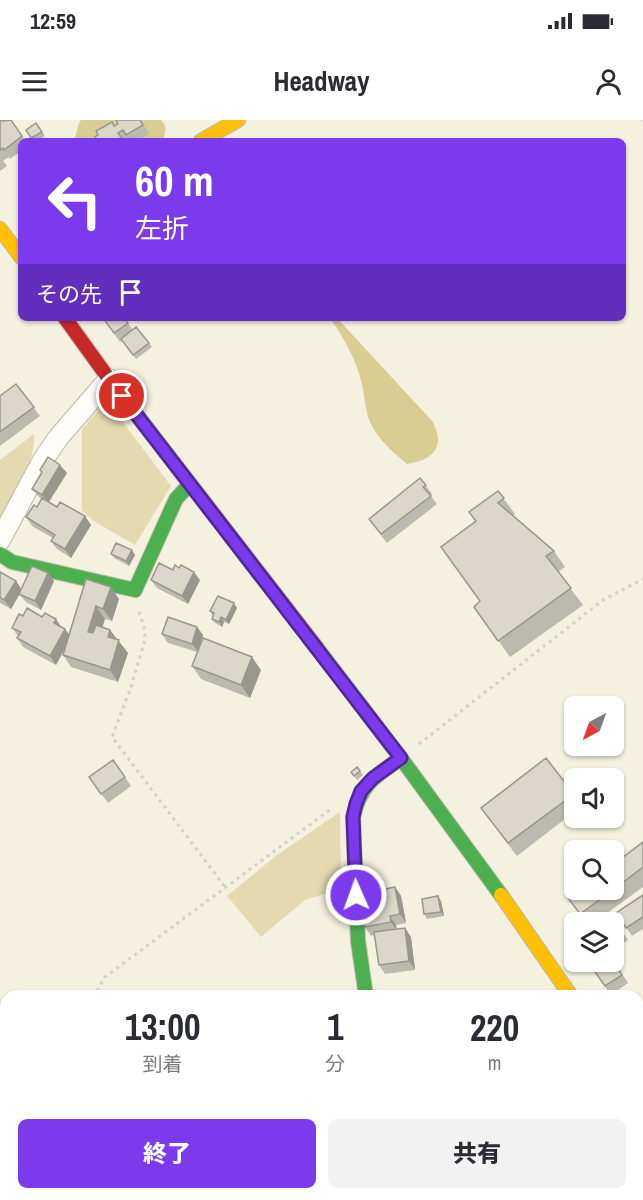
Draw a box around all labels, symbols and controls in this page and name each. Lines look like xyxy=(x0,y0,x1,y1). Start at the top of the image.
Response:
text: 12:59 xyxy=(30,6,76,36)
text: Headway xyxy=(274,63,370,99)
icon: menu xyxy=(18,65,51,98)
icon: person xyxy=(592,65,625,98)
text: 60 m xyxy=(135,153,214,209)
icon: left xyxy=(36,162,114,240)
text: 左折 xyxy=(135,210,189,246)
icon: arrive xyxy=(114,276,147,309)
text: その先 xyxy=(36,279,102,309)
pin xyxy=(96,370,147,421)
icon: arrive xyxy=(105,379,138,412)
north arrow xyxy=(564,696,624,756)
map controls xyxy=(564,696,624,972)
button: sound xyxy=(564,768,624,828)
button: search xyxy=(564,840,624,900)
position arrow xyxy=(324,863,388,927)
button: layers xyxy=(564,912,624,972)
text: 13:00 xyxy=(125,1003,200,1051)
text: 1 xyxy=(327,1003,343,1051)
text: 220 xyxy=(470,1004,519,1052)
text: m xyxy=(488,1049,501,1076)
text: 到着 xyxy=(143,1050,183,1077)
text: 分 xyxy=(325,1050,345,1077)
button: 終了 xyxy=(18,1119,316,1188)
button: 共有 xyxy=(328,1119,626,1188)

